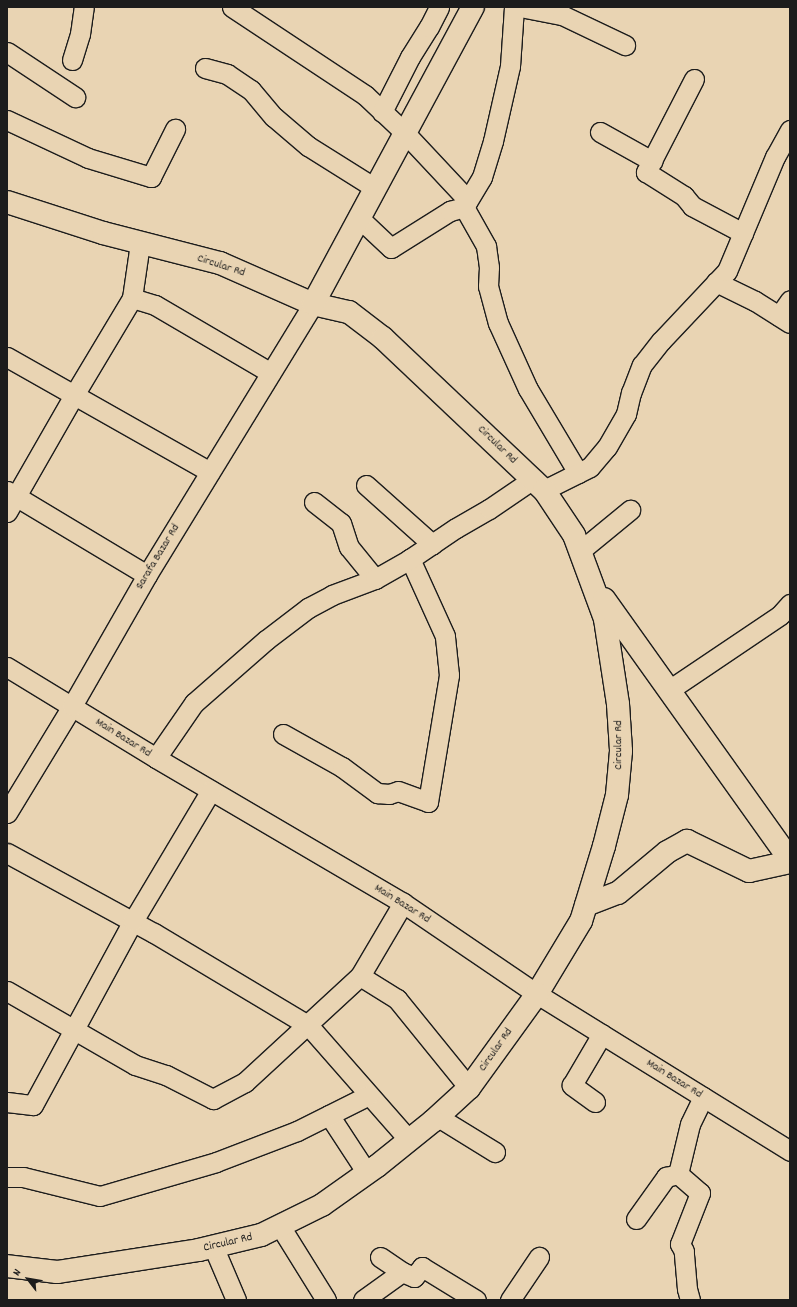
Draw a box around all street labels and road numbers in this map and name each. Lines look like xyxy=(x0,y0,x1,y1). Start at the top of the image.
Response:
street label: Circular Rd xyxy=(195,251,247,281)
street label: Circular Rd xyxy=(474,423,520,467)
street label: Sarafa Bazar Rd xyxy=(133,522,183,592)
street label: Main Bazar Rd xyxy=(92,715,154,761)
street label: Circular Rd xyxy=(612,720,626,770)
street label: Main Bazar Rd xyxy=(371,881,433,927)
street label: Circular Rd xyxy=(476,1026,516,1074)
street label: Main Bazar Rd xyxy=(643,1056,705,1102)
street label: Circular Rd xyxy=(202,1230,254,1256)

